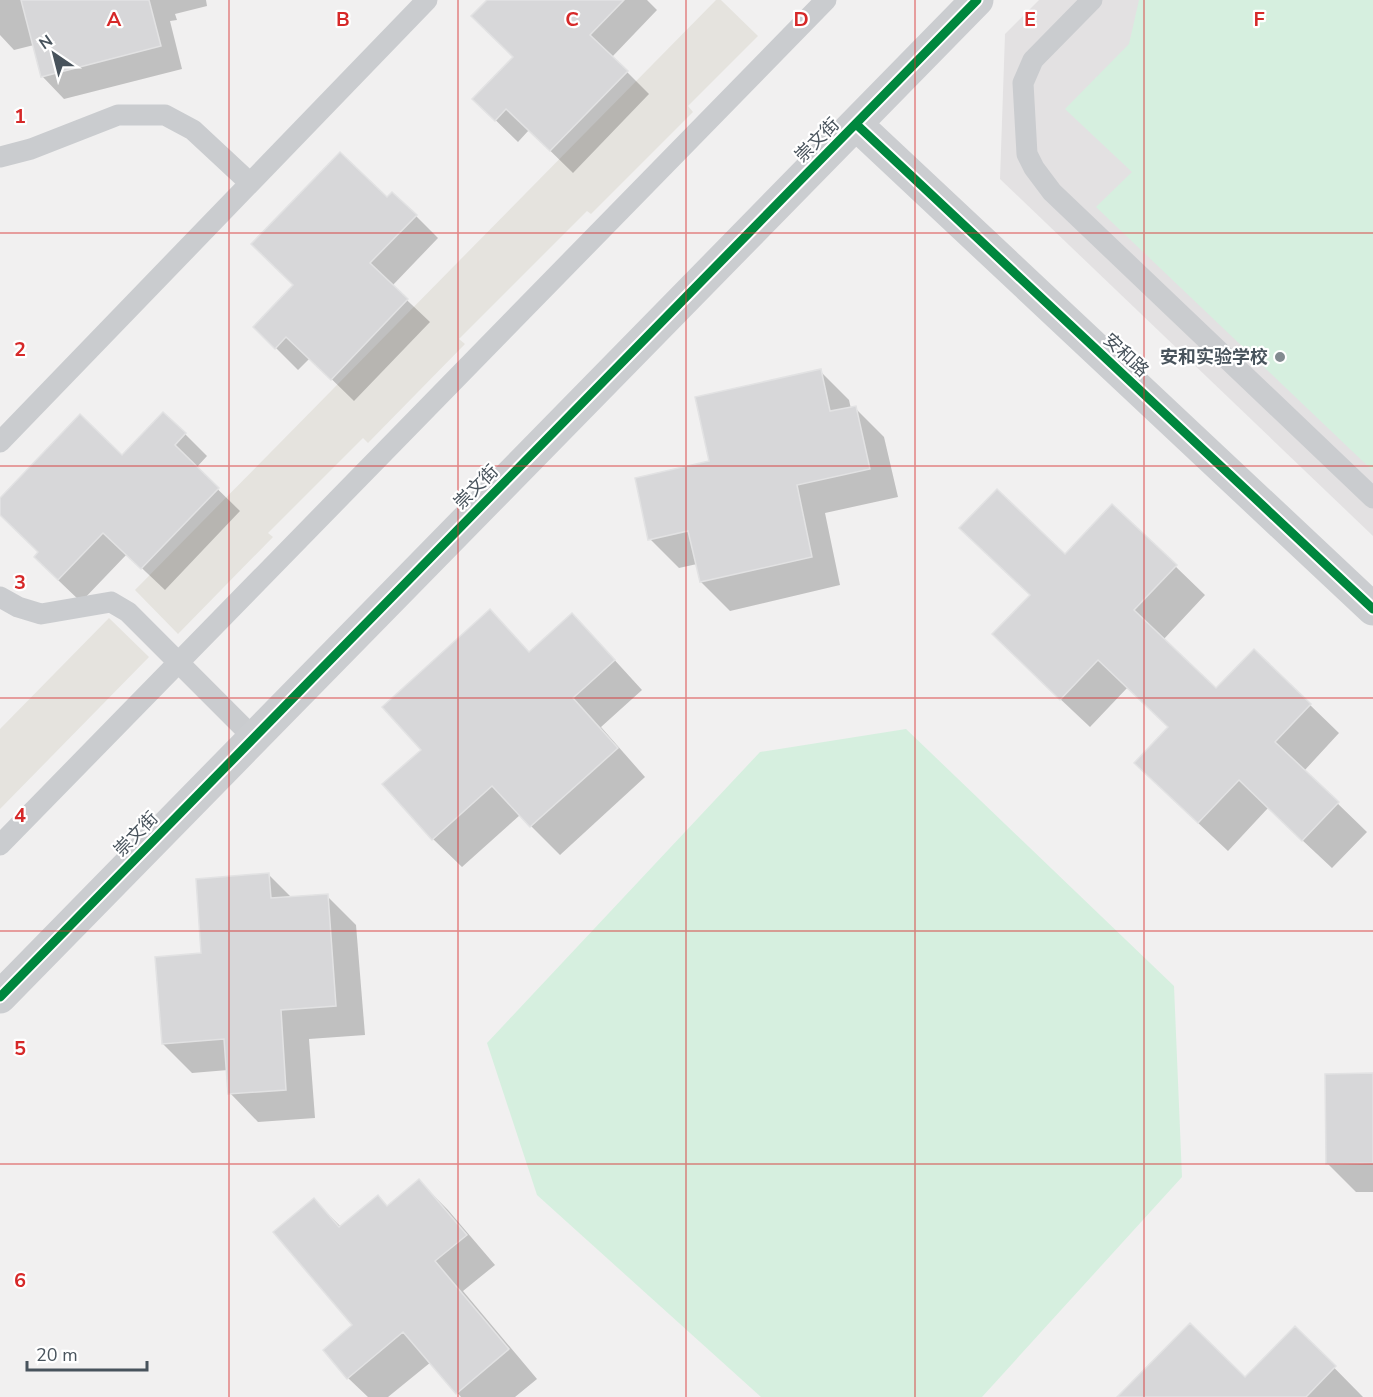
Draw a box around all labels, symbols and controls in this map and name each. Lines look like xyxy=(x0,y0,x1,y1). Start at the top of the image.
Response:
text: A xyxy=(107,6,122,33)
text: B xyxy=(336,6,350,33)
text: C xyxy=(565,6,579,33)
text: D xyxy=(793,6,809,33)
text: E xyxy=(1024,6,1036,33)
text: F xyxy=(1253,6,1265,33)
north arrow xyxy=(24,24,84,84)
text: N xyxy=(35,30,57,55)
text: 1 xyxy=(14,103,26,130)
street label: 崇文街 xyxy=(789,112,845,168)
street label: 安和路 xyxy=(1098,328,1154,382)
text: 2 xyxy=(14,336,26,363)
place label: 安和实验学校 xyxy=(1160,345,1268,369)
marker: 安和实验学校 xyxy=(1273,350,1287,364)
street label: 崇文街 xyxy=(448,459,504,515)
text: 3 xyxy=(14,569,26,596)
text: 4 xyxy=(14,802,26,829)
street label: 崇文街 xyxy=(109,806,163,862)
text: 5 xyxy=(14,1035,26,1062)
text: 6 xyxy=(14,1267,26,1294)
scale bar xyxy=(27,1334,147,1372)
text: 20 m xyxy=(36,1343,78,1367)

